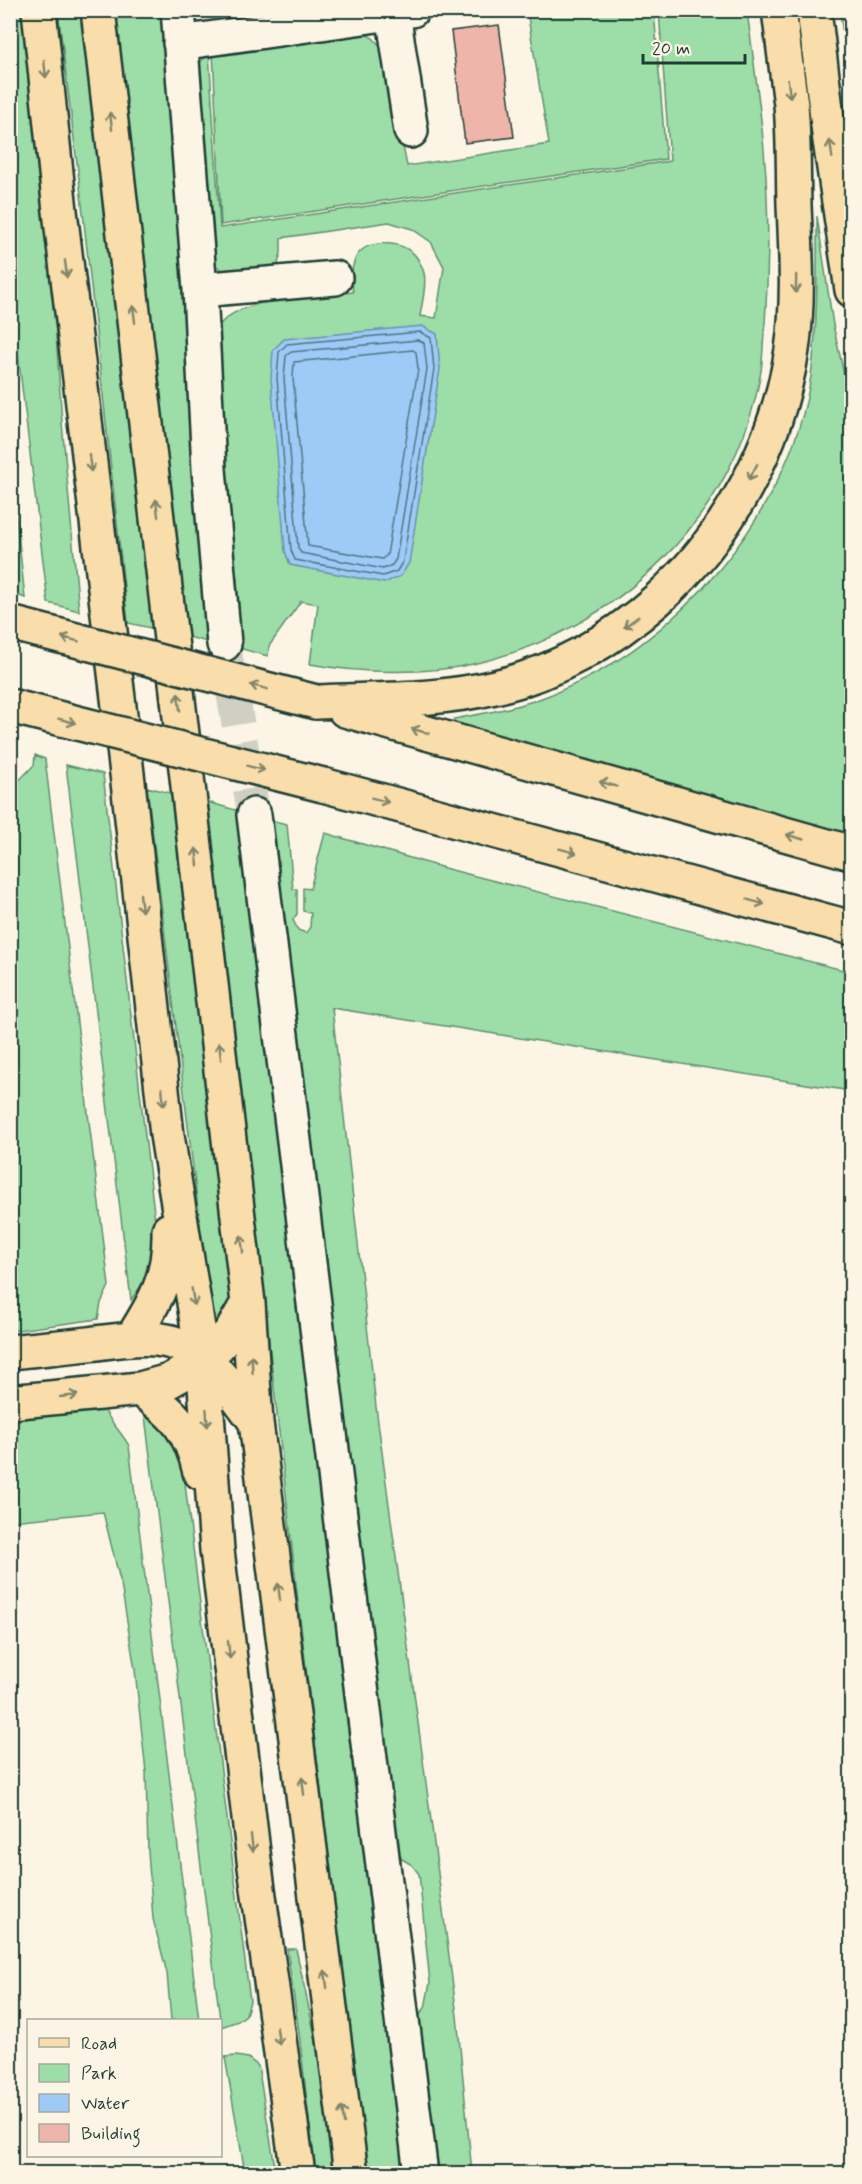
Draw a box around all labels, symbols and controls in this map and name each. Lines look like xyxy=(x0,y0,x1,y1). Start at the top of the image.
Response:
scale bar xyxy=(643,27,745,65)
text: 20 m xyxy=(652,37,690,61)
one-way arrow xyxy=(40,58,51,78)
one-way arrow xyxy=(783,79,794,99)
one-way arrow xyxy=(105,111,116,131)
one-way arrow xyxy=(825,140,836,160)
one-way arrow xyxy=(61,259,72,278)
one-way arrow xyxy=(790,274,802,294)
one-way arrow xyxy=(128,305,139,325)
one-way arrow xyxy=(84,452,95,472)
one-way arrow xyxy=(747,463,758,481)
one-way arrow xyxy=(151,499,162,519)
one-way arrow xyxy=(624,616,640,628)
one-way arrow xyxy=(61,633,80,644)
one-way arrow xyxy=(250,681,269,693)
one-way arrow xyxy=(174,692,185,712)
one-way arrow xyxy=(57,715,76,727)
one-way arrow xyxy=(411,725,430,736)
one-way arrow xyxy=(246,763,265,775)
one-way arrow xyxy=(599,778,618,789)
one-way arrow xyxy=(370,795,389,807)
one-way arrow xyxy=(786,831,805,843)
one-way arrow xyxy=(558,846,577,858)
one-way arrow xyxy=(192,848,203,867)
one-way arrow xyxy=(136,892,147,912)
one-way arrow xyxy=(746,897,765,909)
one-way arrow xyxy=(214,1041,225,1061)
one-way arrow xyxy=(157,1086,168,1106)
one-way arrow xyxy=(236,1235,247,1255)
one-way arrow xyxy=(187,1286,198,1306)
one-way arrow xyxy=(247,1354,258,1374)
one-way arrow xyxy=(58,1390,78,1401)
one-way arrow xyxy=(202,1407,213,1427)
one-way arrow xyxy=(273,1583,284,1603)
one-way arrow xyxy=(223,1639,234,1659)
one-way arrow xyxy=(297,1776,308,1796)
one-way arrow xyxy=(247,1833,258,1853)
one-way arrow xyxy=(320,1970,331,1990)
legend xyxy=(27,2019,222,2157)
one-way arrow xyxy=(273,2026,284,2046)
text: Road xyxy=(81,2032,117,2056)
text: Park xyxy=(81,2062,117,2086)
text: Water xyxy=(81,2092,130,2116)
one-way arrow xyxy=(337,2106,348,2126)
text: Building xyxy=(81,2122,141,2148)

